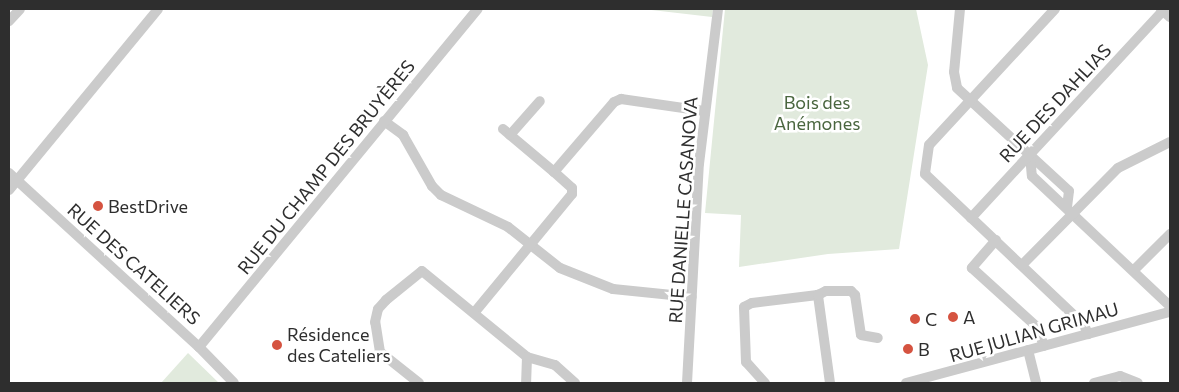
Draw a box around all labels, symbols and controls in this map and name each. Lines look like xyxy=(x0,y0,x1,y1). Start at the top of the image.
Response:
street label: RUE DES DAHLIAS xyxy=(995,39,1115,167)
street label: RUE DU CHAMP DES BRUYÈRES xyxy=(233,56,419,278)
park label: Bois des Anémones xyxy=(774,92,860,134)
street label: RUE DANIELLE CASANOVA xyxy=(664,96,702,324)
place label: BestDrive xyxy=(108,195,188,217)
street label: RUE DES CATELIERS xyxy=(63,199,205,329)
marker: BestDrive xyxy=(92,200,104,212)
street label: RUE JULIAN GRIMAU xyxy=(947,298,1121,366)
place label: A xyxy=(963,306,975,328)
place label: C xyxy=(925,308,937,330)
marker: A xyxy=(947,311,959,323)
marker: C xyxy=(909,313,921,325)
place label: Résidence des Cateliers xyxy=(287,324,391,366)
place label: B xyxy=(918,338,930,360)
marker: Résidence des Cateliers xyxy=(271,339,283,351)
marker: B xyxy=(902,343,914,355)

